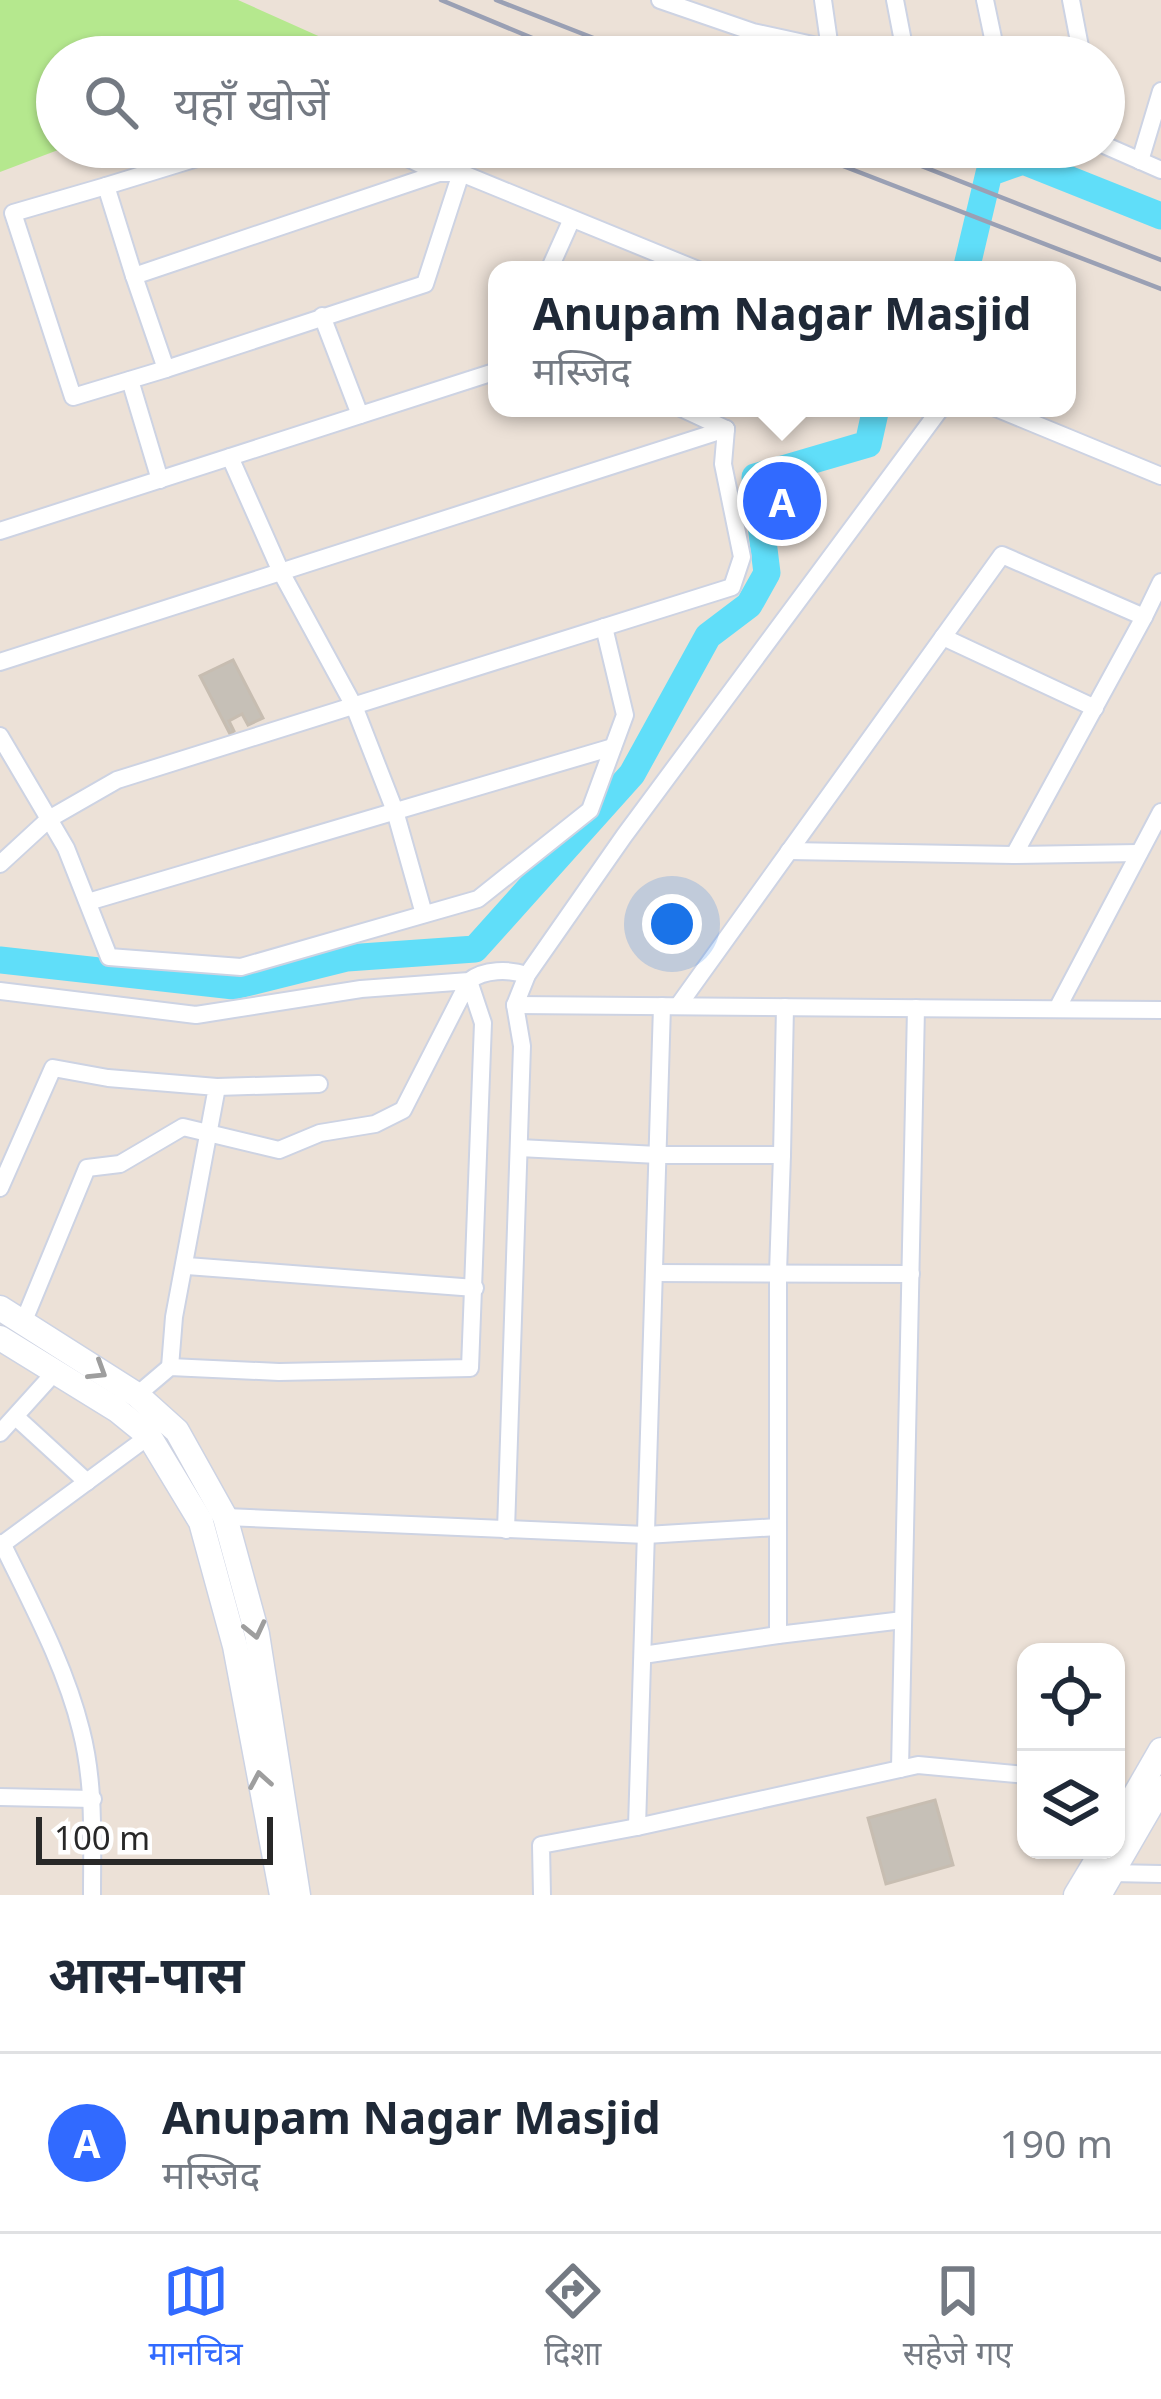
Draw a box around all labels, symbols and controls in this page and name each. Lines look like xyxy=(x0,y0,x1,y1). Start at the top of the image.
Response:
search box xyxy=(36,36,1125,168)
icon: search xyxy=(78,69,144,135)
text: यहाँ खोजें xyxy=(174,72,329,133)
popup xyxy=(488,261,1076,417)
text: Anupam Nagar Masjid xyxy=(533,282,1031,343)
text: मस्जिद xyxy=(533,343,631,396)
pin: A xyxy=(743,456,821,546)
your location xyxy=(642,894,702,954)
one-way arrow xyxy=(85,1357,107,1379)
one-way arrow xyxy=(241,1619,266,1639)
map controls xyxy=(1017,1643,1125,1859)
button: locate xyxy=(1017,1643,1125,1751)
button: layers xyxy=(1017,1751,1125,1859)
one-way arrow xyxy=(248,1771,273,1791)
scale bar xyxy=(36,1811,273,1864)
text: 100 m xyxy=(54,1815,150,1860)
text: आस-पास xyxy=(48,1938,244,2008)
text: Anupam Nagar Masjid xyxy=(162,2086,661,2147)
text: A xyxy=(74,2116,101,2169)
text: 190 m xyxy=(999,2116,1113,2169)
text: मस्जिद xyxy=(162,2147,260,2200)
tab: मानचित्र xyxy=(148,2258,243,2375)
tab: दिशा xyxy=(540,2258,606,2375)
tab: सहेजे गए xyxy=(903,2258,1012,2375)

